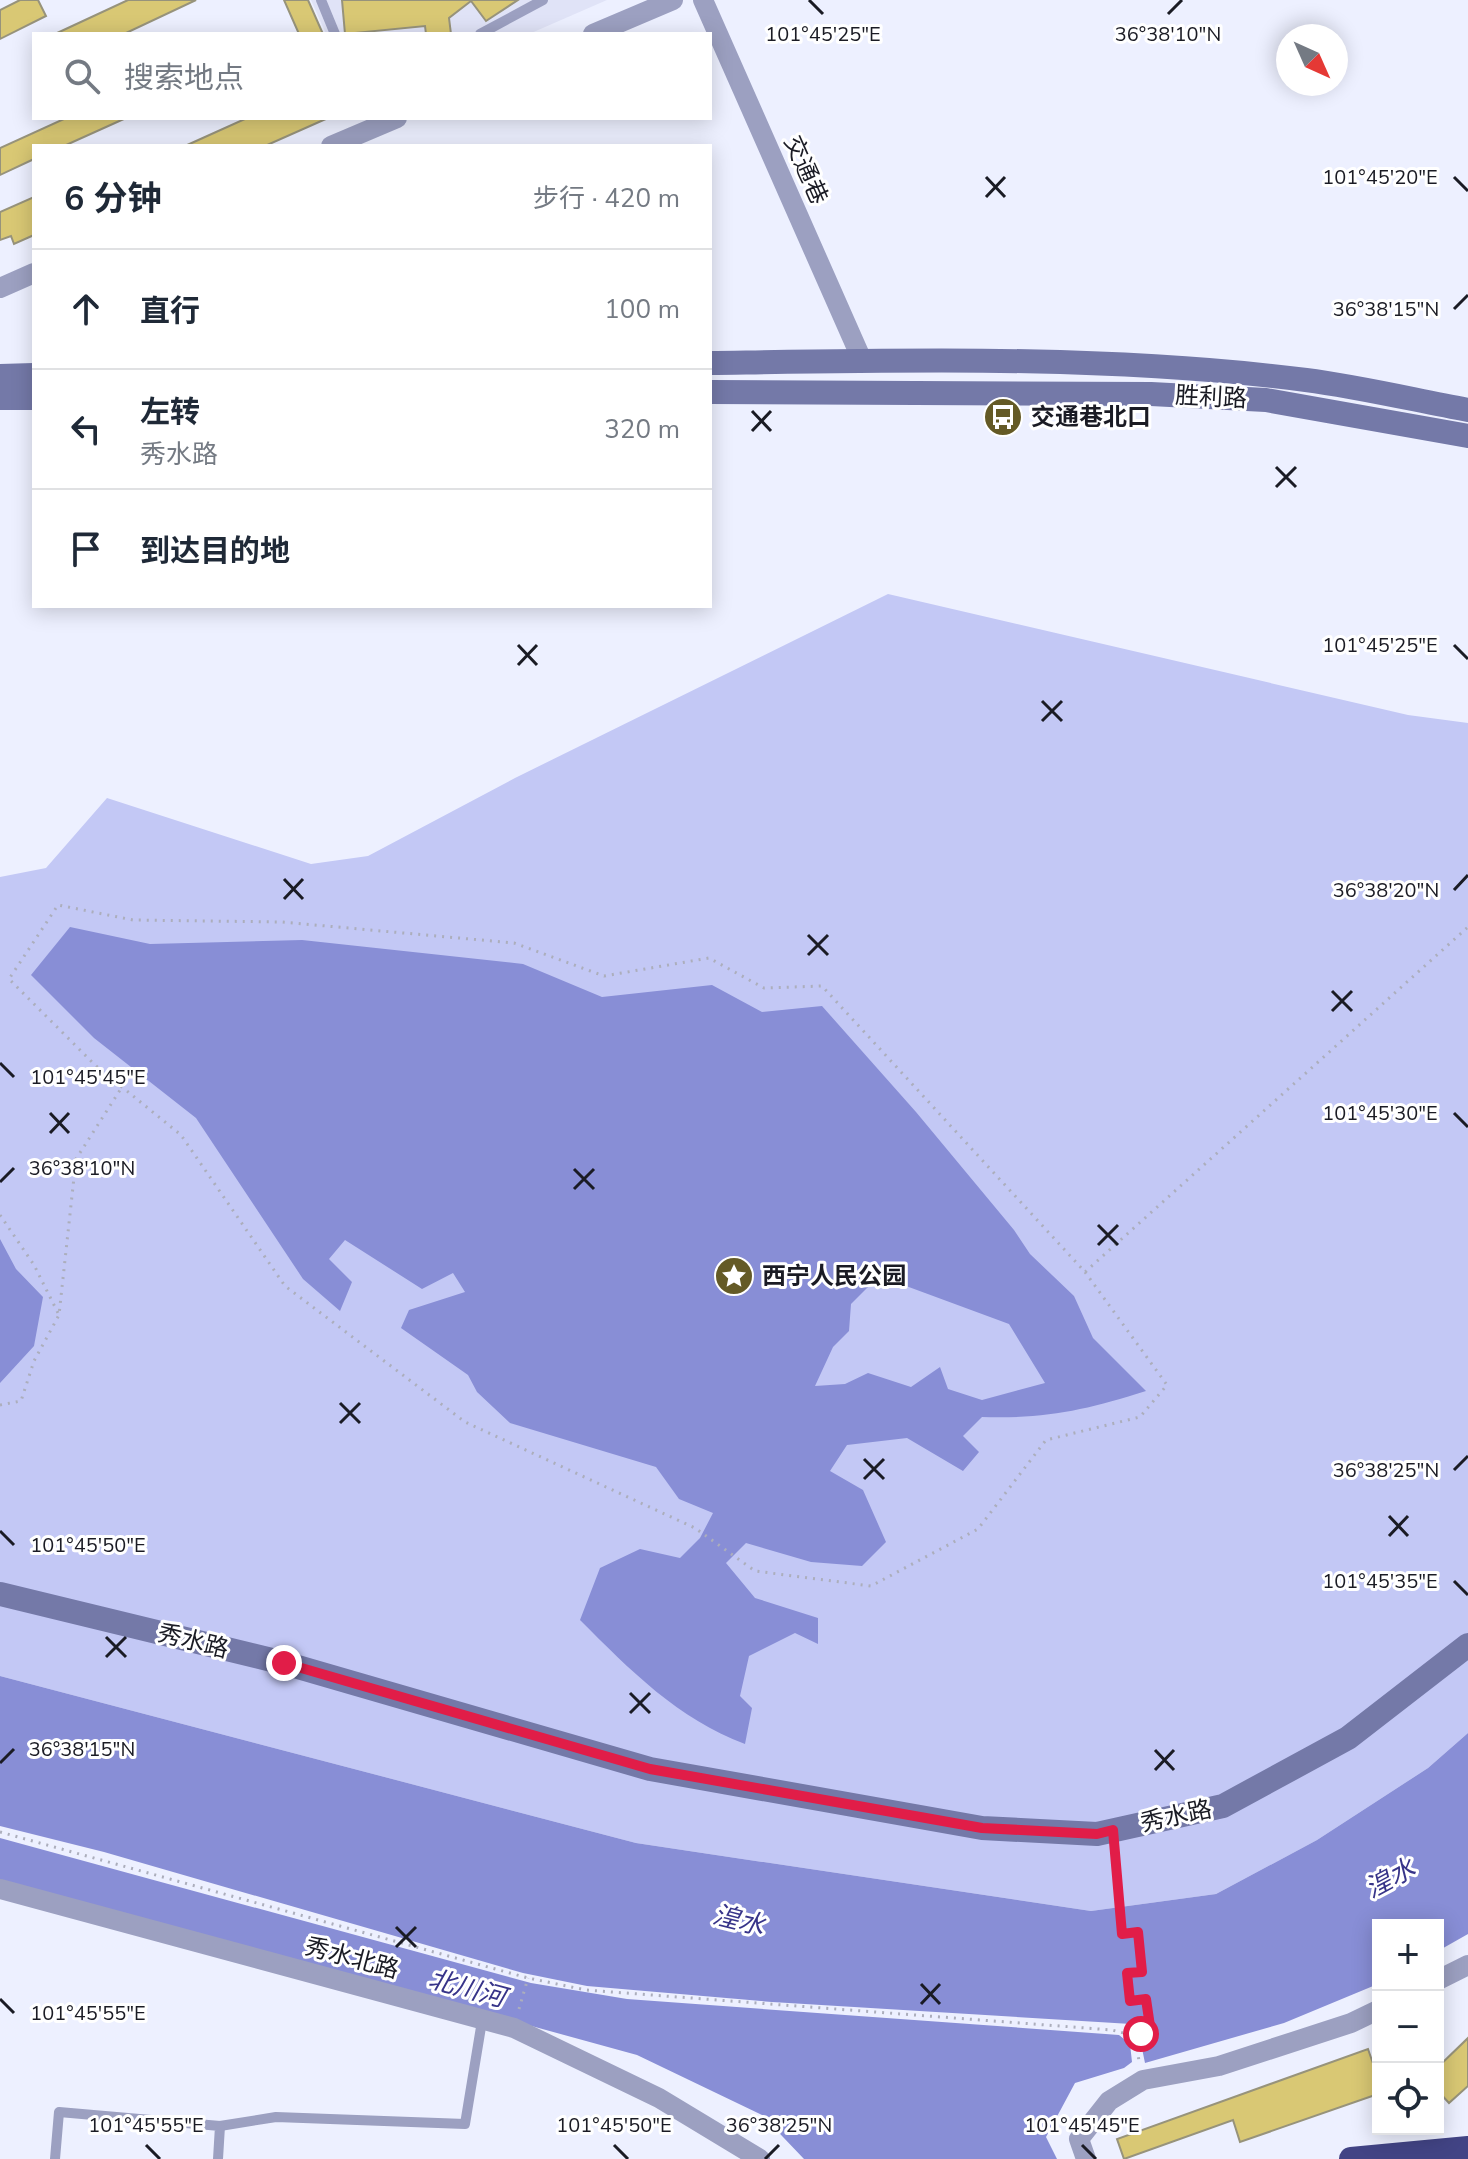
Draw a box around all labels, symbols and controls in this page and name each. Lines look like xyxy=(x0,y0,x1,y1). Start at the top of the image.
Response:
text: 101°45'25"E xyxy=(765,21,881,48)
text: 36°38'10"N xyxy=(1115,21,1221,48)
north arrow xyxy=(1276,24,1348,96)
search box xyxy=(32,32,712,120)
icon: search xyxy=(60,54,104,98)
text: 搜索地点 xyxy=(124,58,244,99)
street label: 交通巷 xyxy=(777,131,835,209)
text: 101°45'20"E xyxy=(1322,164,1438,191)
text: 6 分钟 xyxy=(64,176,162,222)
text: 步行 · 420 m xyxy=(533,181,680,216)
icon: ahead xyxy=(64,287,108,331)
text: 直行 xyxy=(140,291,200,332)
text: 100 m xyxy=(604,292,680,327)
text: 36°38'15"N xyxy=(1333,296,1439,323)
street label: 胜利路 xyxy=(1174,379,1248,415)
text: 左转 xyxy=(140,392,200,433)
bus stop icon: 交通巷北口 xyxy=(982,396,1024,438)
place label: 交通巷北口 xyxy=(1031,401,1151,433)
icon: left xyxy=(64,407,108,451)
text: 320 m xyxy=(604,412,680,447)
text: 秀水路 xyxy=(140,437,218,472)
icon: arrive xyxy=(64,527,108,571)
text: 到达目的地 xyxy=(140,531,290,572)
text: 101°45'25"E xyxy=(1322,632,1438,659)
text: 36°38'20"N xyxy=(1333,877,1439,904)
text: 101°45'45"E xyxy=(30,1064,146,1091)
text: 101°45'30"E xyxy=(1322,1100,1438,1127)
text: 36°38'10"N xyxy=(29,1155,135,1182)
place icon: 西宁人民公园 xyxy=(713,1255,755,1297)
place label: 西宁人民公园 xyxy=(762,1260,906,1292)
text: 36°38'25"N xyxy=(1333,1457,1439,1484)
text: 101°45'50"E xyxy=(30,1532,146,1559)
text: 101°45'35"E xyxy=(1322,1568,1438,1595)
street label: 秀水路 xyxy=(154,1617,232,1665)
route end xyxy=(266,1645,302,1681)
text: 36°38'15"N xyxy=(29,1736,135,1763)
street label: 秀水路 xyxy=(1137,1793,1215,1839)
water label: 湟水 xyxy=(1359,1850,1422,1906)
water label: 湟水 xyxy=(709,1897,769,1944)
map controls xyxy=(1372,1919,1444,2135)
button: + xyxy=(1372,1919,1444,1991)
street label: 秀水北路 xyxy=(301,1930,403,1986)
water label: 北川河 xyxy=(425,1961,514,2017)
button: − xyxy=(1372,1991,1444,2063)
text: 101°45'55"E xyxy=(30,2000,146,2027)
route start xyxy=(1123,2016,1159,2052)
button: locate xyxy=(1372,2063,1444,2135)
text: 101°45'55"E xyxy=(88,2112,204,2139)
text: 101°45'50"E xyxy=(556,2112,672,2139)
text: 36°38'25"N xyxy=(726,2112,832,2139)
text: 101°45'45"E xyxy=(1024,2112,1140,2139)

